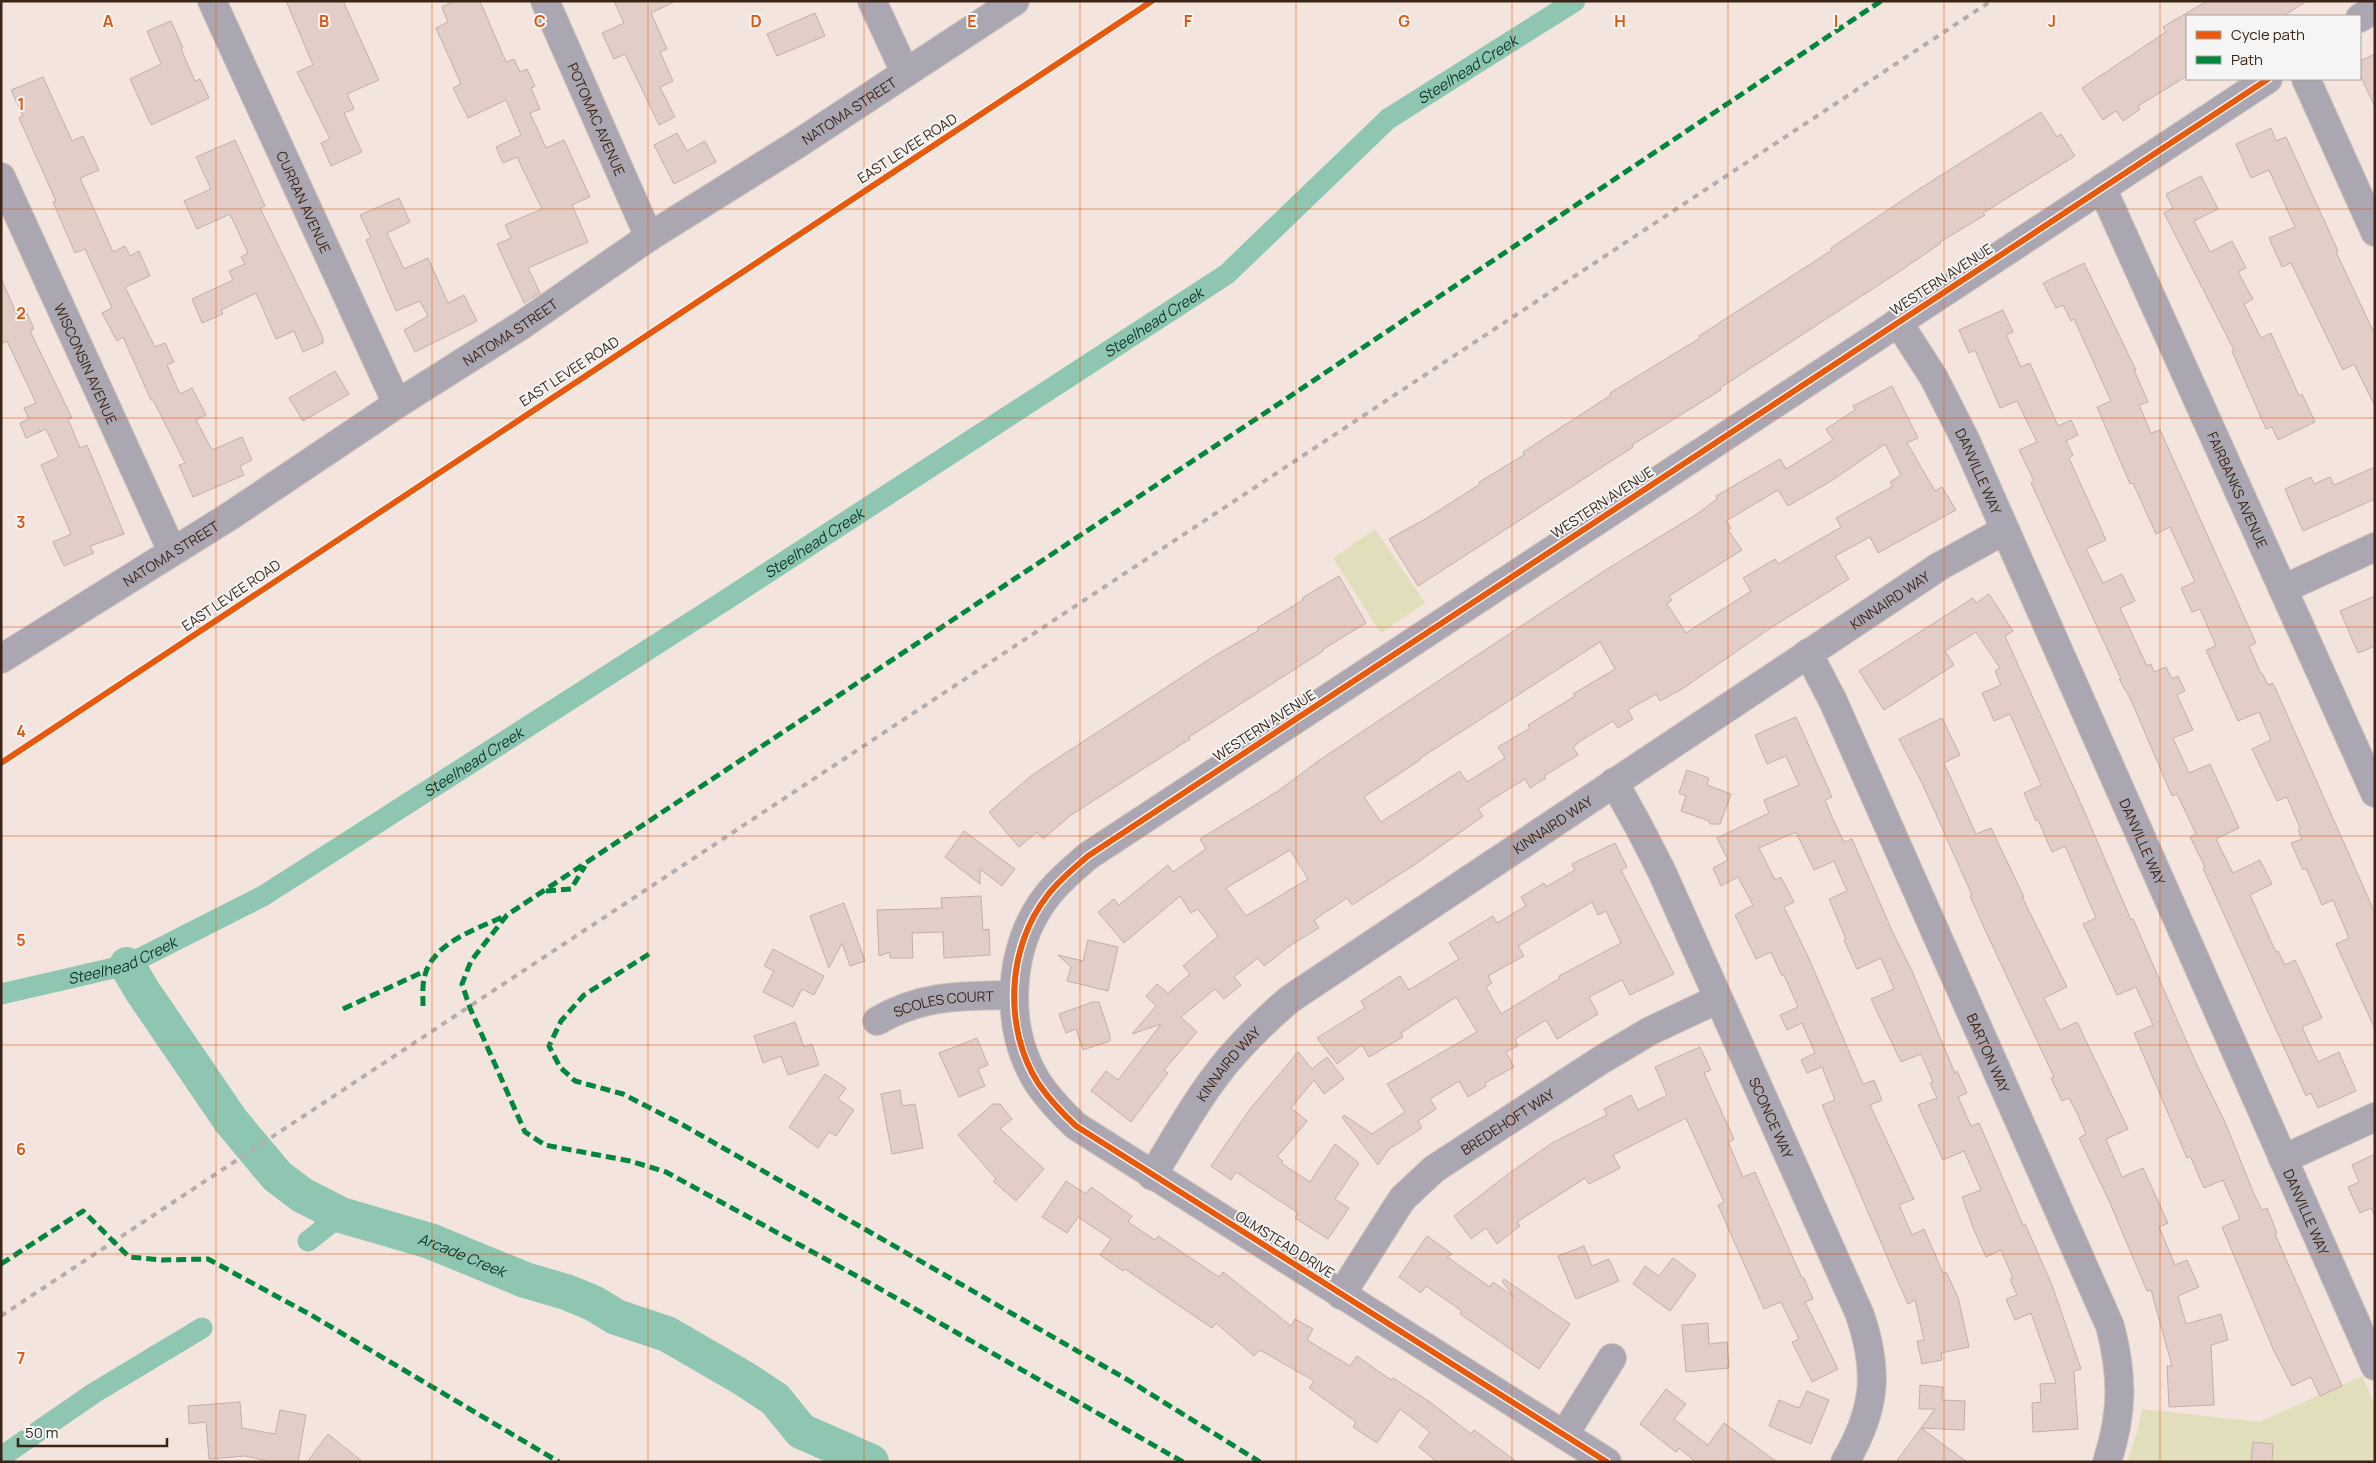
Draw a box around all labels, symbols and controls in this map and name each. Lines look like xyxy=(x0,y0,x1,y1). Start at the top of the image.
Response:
text: A xyxy=(103,10,114,32)
text: B xyxy=(319,10,329,32)
text: C xyxy=(534,10,546,32)
text: D xyxy=(750,10,762,32)
text: E xyxy=(967,10,977,32)
text: F xyxy=(1184,10,1193,32)
text: G xyxy=(1398,10,1410,32)
text: H xyxy=(1614,10,1626,32)
text: I xyxy=(1834,10,1838,32)
text: J xyxy=(2048,10,2056,32)
legend xyxy=(2186,15,2361,80)
text: Cycle path xyxy=(2231,24,2305,45)
water label: Steelhead Creek xyxy=(1413,28,1523,109)
text: Path xyxy=(2231,49,2263,70)
street label: POTOMAC AVENUE xyxy=(564,59,630,179)
street label: NATOMA STREET xyxy=(798,72,900,148)
text: 1 xyxy=(17,93,25,115)
street label: EAST LEVEE ROAD xyxy=(854,109,960,187)
street label: CURRAN AVENUE xyxy=(273,148,336,256)
street label: WESTERN AVENUE xyxy=(1886,239,1996,319)
water label: Steelhead Creek xyxy=(1099,281,1209,362)
street label: NATOMA STREET xyxy=(459,294,562,370)
street label: WISCONSIN AVENUE xyxy=(50,300,122,427)
text: 2 xyxy=(16,302,26,324)
street label: EAST LEVEE ROAD xyxy=(516,332,622,410)
street label: DANVILLE WAY xyxy=(1951,425,2007,517)
street label: FAIRBANKS AVENUE xyxy=(2204,428,2273,551)
street label: WESTERN AVENUE xyxy=(1547,462,1657,542)
water label: Steelhead Creek xyxy=(760,501,870,583)
text: 3 xyxy=(16,511,26,533)
street label: NATOMA STREET xyxy=(119,516,223,590)
street label: EAST LEVEE ROAD xyxy=(178,555,284,635)
street label: KINNAIRD WAY xyxy=(1846,566,1933,633)
street label: WESTERN AVENUE xyxy=(1209,685,1319,765)
text: 4 xyxy=(16,720,26,742)
water label: Steelhead Creek xyxy=(419,721,529,801)
street label: KINNAIRD WAY xyxy=(1509,791,1596,858)
street label: DANVILLE WAY xyxy=(2116,795,2170,888)
text: 5 xyxy=(16,929,26,951)
water label: Steelhead Creek xyxy=(65,930,182,989)
street label: SCOLES COURT xyxy=(890,986,994,1021)
street label: BARTON WAY xyxy=(1963,1010,2015,1096)
street label: KINNAIRD WAY xyxy=(1191,1022,1265,1105)
street label: SCONCE WAY xyxy=(1745,1074,1798,1161)
street label: BREDEHOFT WAY xyxy=(1457,1084,1558,1159)
text: 6 xyxy=(16,1138,26,1160)
street label: DANVILLE WAY xyxy=(2279,1166,2334,1258)
street label: OLMSTEAD DRIVE xyxy=(1232,1206,1338,1282)
water label: Arcade Creek xyxy=(416,1228,512,1283)
text: 7 xyxy=(17,1347,25,1369)
scale bar xyxy=(18,1416,166,1448)
text: 50 m xyxy=(25,1422,59,1443)

